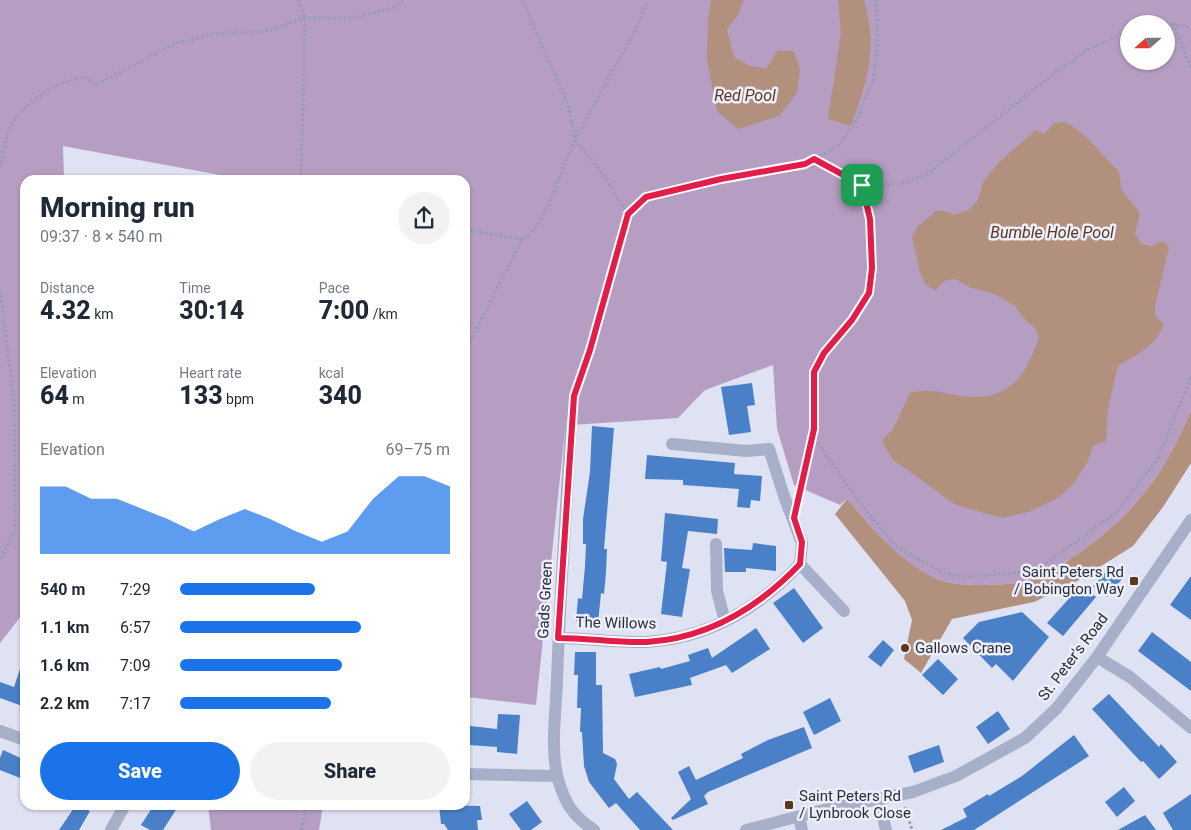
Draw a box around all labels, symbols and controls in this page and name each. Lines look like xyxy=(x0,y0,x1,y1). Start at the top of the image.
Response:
north arrow xyxy=(1120,15,1175,70)
map controls xyxy=(1120,15,1175,70)
water label: Red Pool xyxy=(714,86,776,105)
pin xyxy=(841,164,883,206)
icon: arrive xyxy=(848,171,876,199)
text: Morning run xyxy=(40,191,195,224)
button: share xyxy=(398,192,450,244)
water label: Bumble Hole Pool xyxy=(990,223,1114,242)
text: 09:37 · 8 × 540 m xyxy=(40,227,162,246)
text: Distance xyxy=(40,280,95,296)
text: Time xyxy=(179,280,211,296)
text: Pace xyxy=(319,280,350,296)
text: 4.32 xyxy=(40,296,91,325)
text: 30:14 xyxy=(179,296,244,325)
text: 7:00 xyxy=(319,296,369,325)
text: km xyxy=(91,306,114,322)
text: /km xyxy=(369,306,398,322)
text: Elevation xyxy=(40,365,97,381)
text: Heart rate xyxy=(179,365,242,381)
text: kcal xyxy=(319,365,344,381)
text: 64 xyxy=(40,381,69,410)
text: 133 xyxy=(179,381,223,410)
text: 340 xyxy=(319,381,362,410)
text: m xyxy=(69,391,85,407)
text: bpm xyxy=(223,391,254,407)
text: Elevation xyxy=(40,440,105,459)
text: 69–75 m xyxy=(386,440,450,459)
street label: Gads Green xyxy=(534,561,556,639)
place label: Saint Peters Rd / Bobington Way xyxy=(1014,563,1124,598)
marker: Saint Peters Rd / Bobington Way xyxy=(1128,575,1140,587)
text: 540 m xyxy=(40,580,85,599)
text: 7:29 xyxy=(120,580,151,599)
street label: St. Peter's Road xyxy=(1034,610,1112,704)
street label: The Willows xyxy=(575,613,657,633)
text: 1.1 km xyxy=(40,618,89,637)
text: 6:57 xyxy=(120,618,151,637)
place label: Gallows Crane xyxy=(915,639,1011,657)
marker: Gallows Crane xyxy=(899,642,911,654)
text: 1.6 km xyxy=(40,656,89,675)
text: 7:09 xyxy=(120,656,151,675)
text: 2.2 km xyxy=(40,694,89,713)
text: 7:17 xyxy=(120,694,151,713)
button: Save xyxy=(40,742,240,800)
button: Share xyxy=(250,742,450,800)
place label: Saint Peters Rd / Lynbrook Close xyxy=(799,787,911,822)
marker: Saint Peters Rd / Lynbrook Close xyxy=(783,799,795,811)

